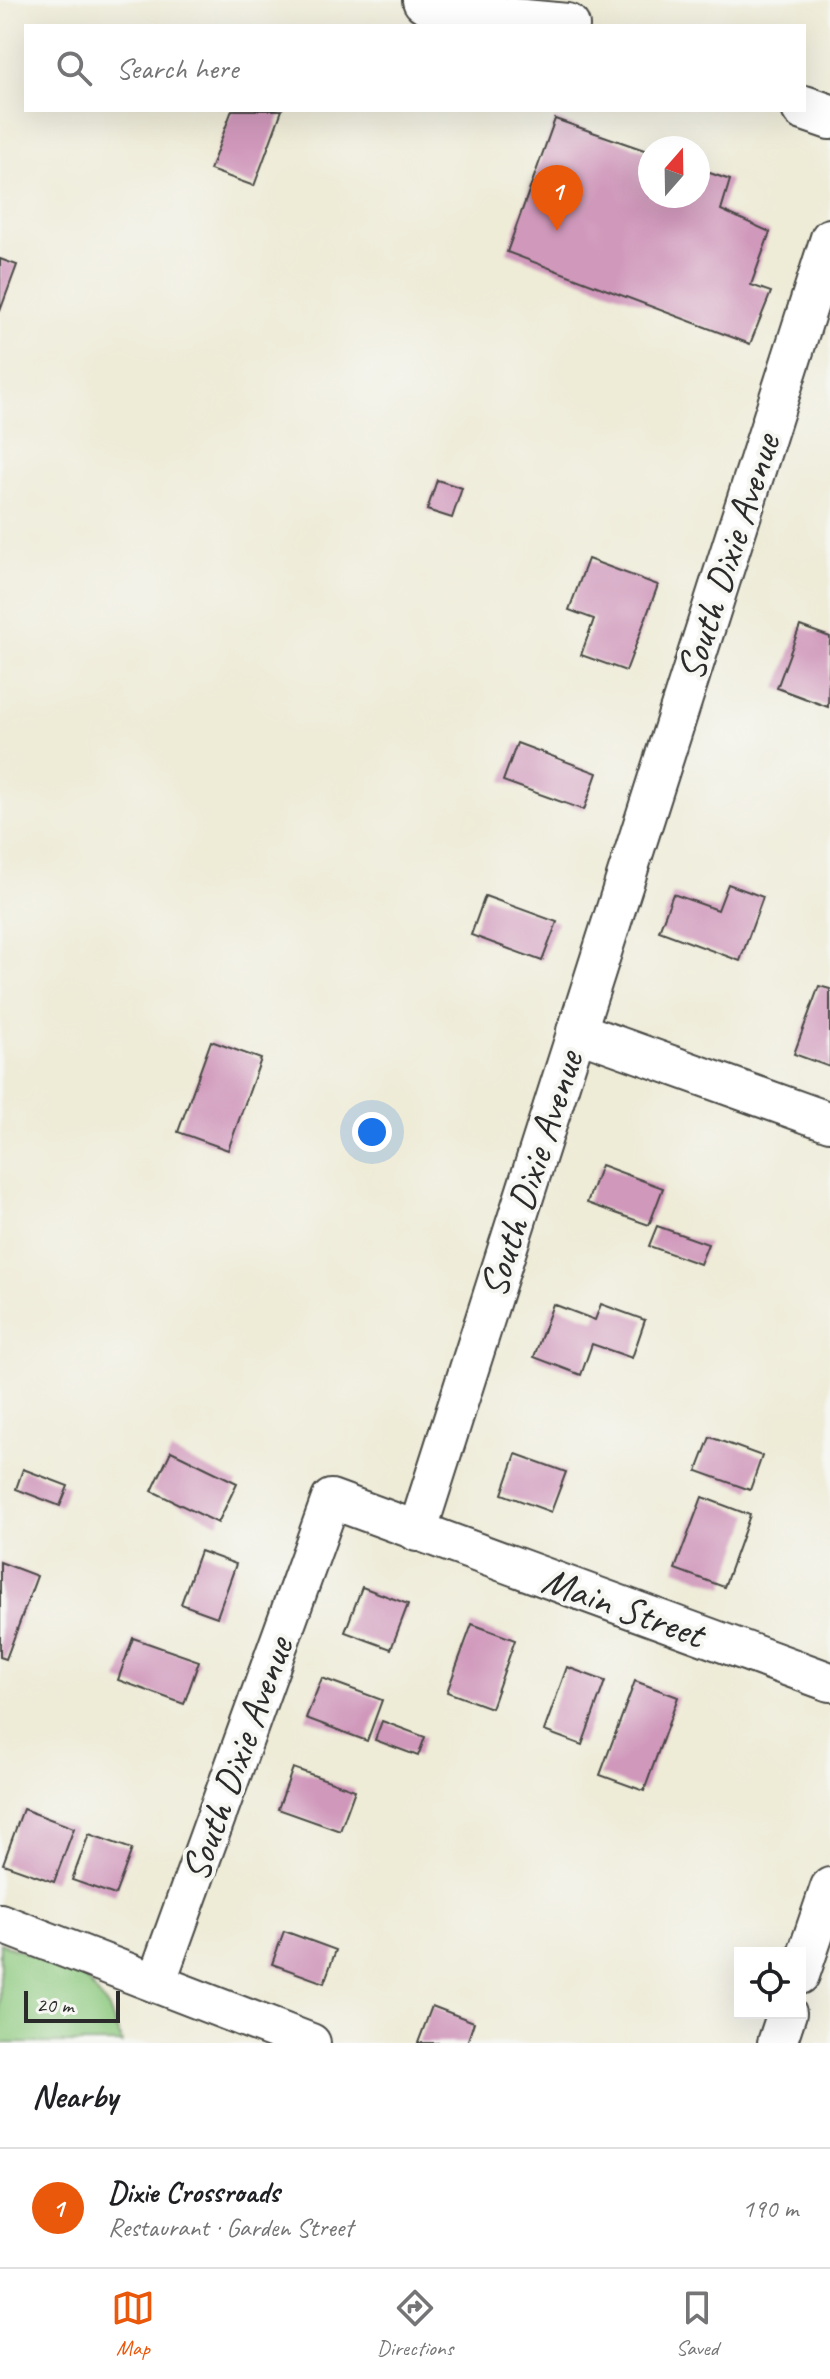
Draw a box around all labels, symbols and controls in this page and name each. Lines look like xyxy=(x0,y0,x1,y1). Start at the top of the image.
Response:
search box xyxy=(24,24,806,112)
icon: search xyxy=(52,46,96,90)
text: Search here xyxy=(116,49,238,87)
north arrow xyxy=(638,136,710,208)
pin: 1 xyxy=(531,165,583,231)
street label: South Dixie Avenue xyxy=(665,425,792,686)
street label: South Dixie Avenue xyxy=(468,1042,595,1303)
your location xyxy=(352,1112,392,1152)
street label: Main Street xyxy=(536,1555,714,1660)
street label: South Dixie Avenue xyxy=(170,1628,305,1888)
map controls xyxy=(734,1947,806,2019)
button: locate xyxy=(734,1947,806,2019)
scale bar xyxy=(24,1987,120,2023)
text: 20 m xyxy=(36,1991,73,2019)
text: Nearby xyxy=(32,2074,118,2117)
text: Dixie Crossroads xyxy=(108,2173,280,2211)
text: 1 xyxy=(52,2192,64,2225)
text: 190 m xyxy=(742,2192,798,2225)
text: Restaurant · Garden Street xyxy=(108,2211,353,2244)
tab: Map xyxy=(111,2286,155,2362)
tab: Directions xyxy=(377,2286,453,2362)
tab: Saved xyxy=(675,2286,719,2362)

